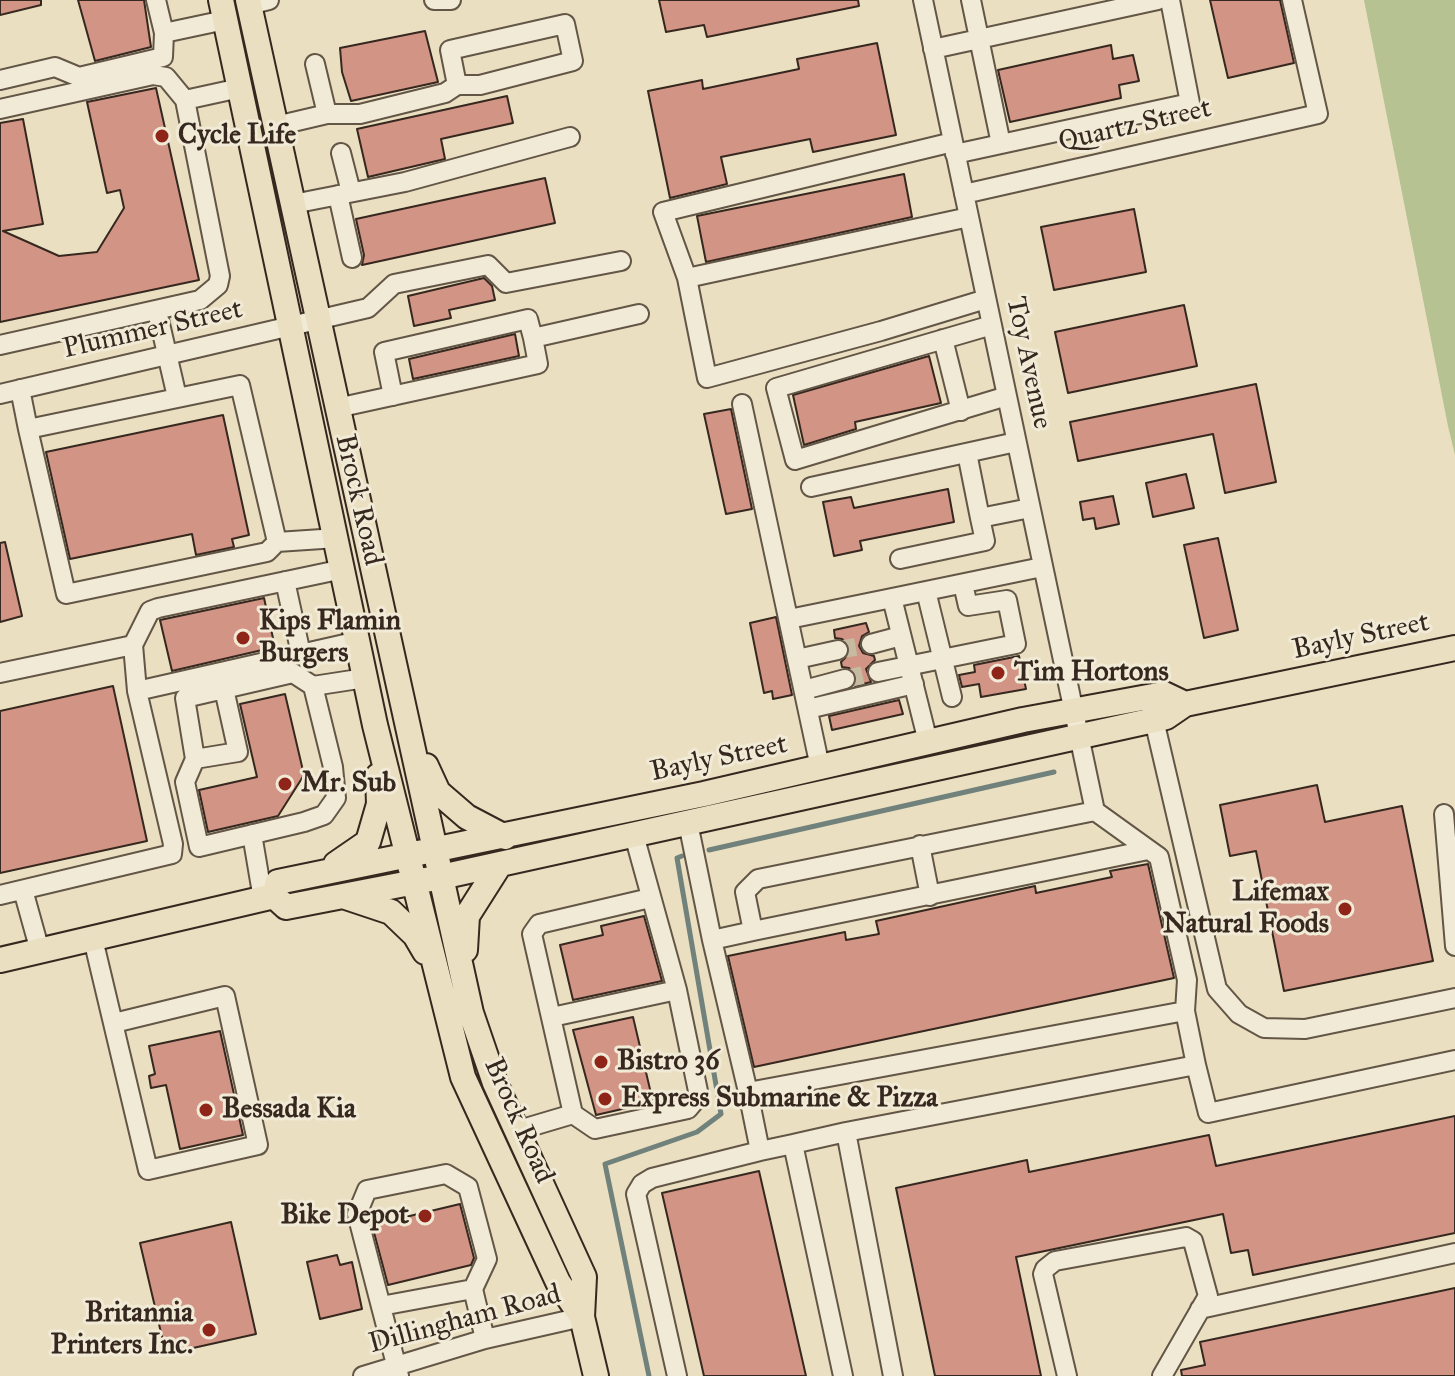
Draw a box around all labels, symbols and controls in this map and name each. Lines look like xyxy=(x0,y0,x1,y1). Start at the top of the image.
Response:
street label: Quartz Street xyxy=(1055,92,1215,160)
place label: Cycle Life xyxy=(178,119,296,153)
marker: Cycle Life xyxy=(153,127,171,145)
street label: Plummer Street xyxy=(60,293,246,367)
street label: Toy Avenue xyxy=(998,294,1058,432)
street label: Brock Road xyxy=(327,431,389,569)
place label: Kips Flamin Burgers xyxy=(259,605,401,671)
street label: Bayly Street xyxy=(1290,606,1432,668)
marker: Kips Flamin Burgers xyxy=(234,629,252,647)
place label: Tim Hortons xyxy=(1014,656,1169,690)
marker: Tim Hortons xyxy=(989,664,1007,682)
street label: Bayly Street xyxy=(648,728,790,790)
place label: Mr. Sub xyxy=(301,767,396,801)
marker: Mr. Sub xyxy=(276,775,294,793)
place label: Lifemax Natural Foods xyxy=(1163,876,1329,942)
marker: Lifemax Natural Foods xyxy=(1336,900,1354,918)
place label: Bistro 36 xyxy=(617,1045,719,1079)
street label: Brock Road xyxy=(475,1053,561,1189)
marker: Bistro 36 xyxy=(592,1053,610,1071)
place label: Express Submarine & Pizza xyxy=(621,1082,938,1116)
marker: Express Submarine & Pizza xyxy=(596,1090,614,1108)
place label: Bessada Kia xyxy=(222,1093,356,1127)
marker: Bessada Kia xyxy=(197,1101,215,1119)
place label: Bike Depot xyxy=(280,1199,409,1233)
marker: Bike Depot xyxy=(416,1207,434,1225)
street label: Dillingham Road xyxy=(365,1278,565,1362)
place label: Britannia Printers Inc. xyxy=(51,1297,193,1363)
marker: Britannia Printers Inc. xyxy=(200,1321,218,1339)

